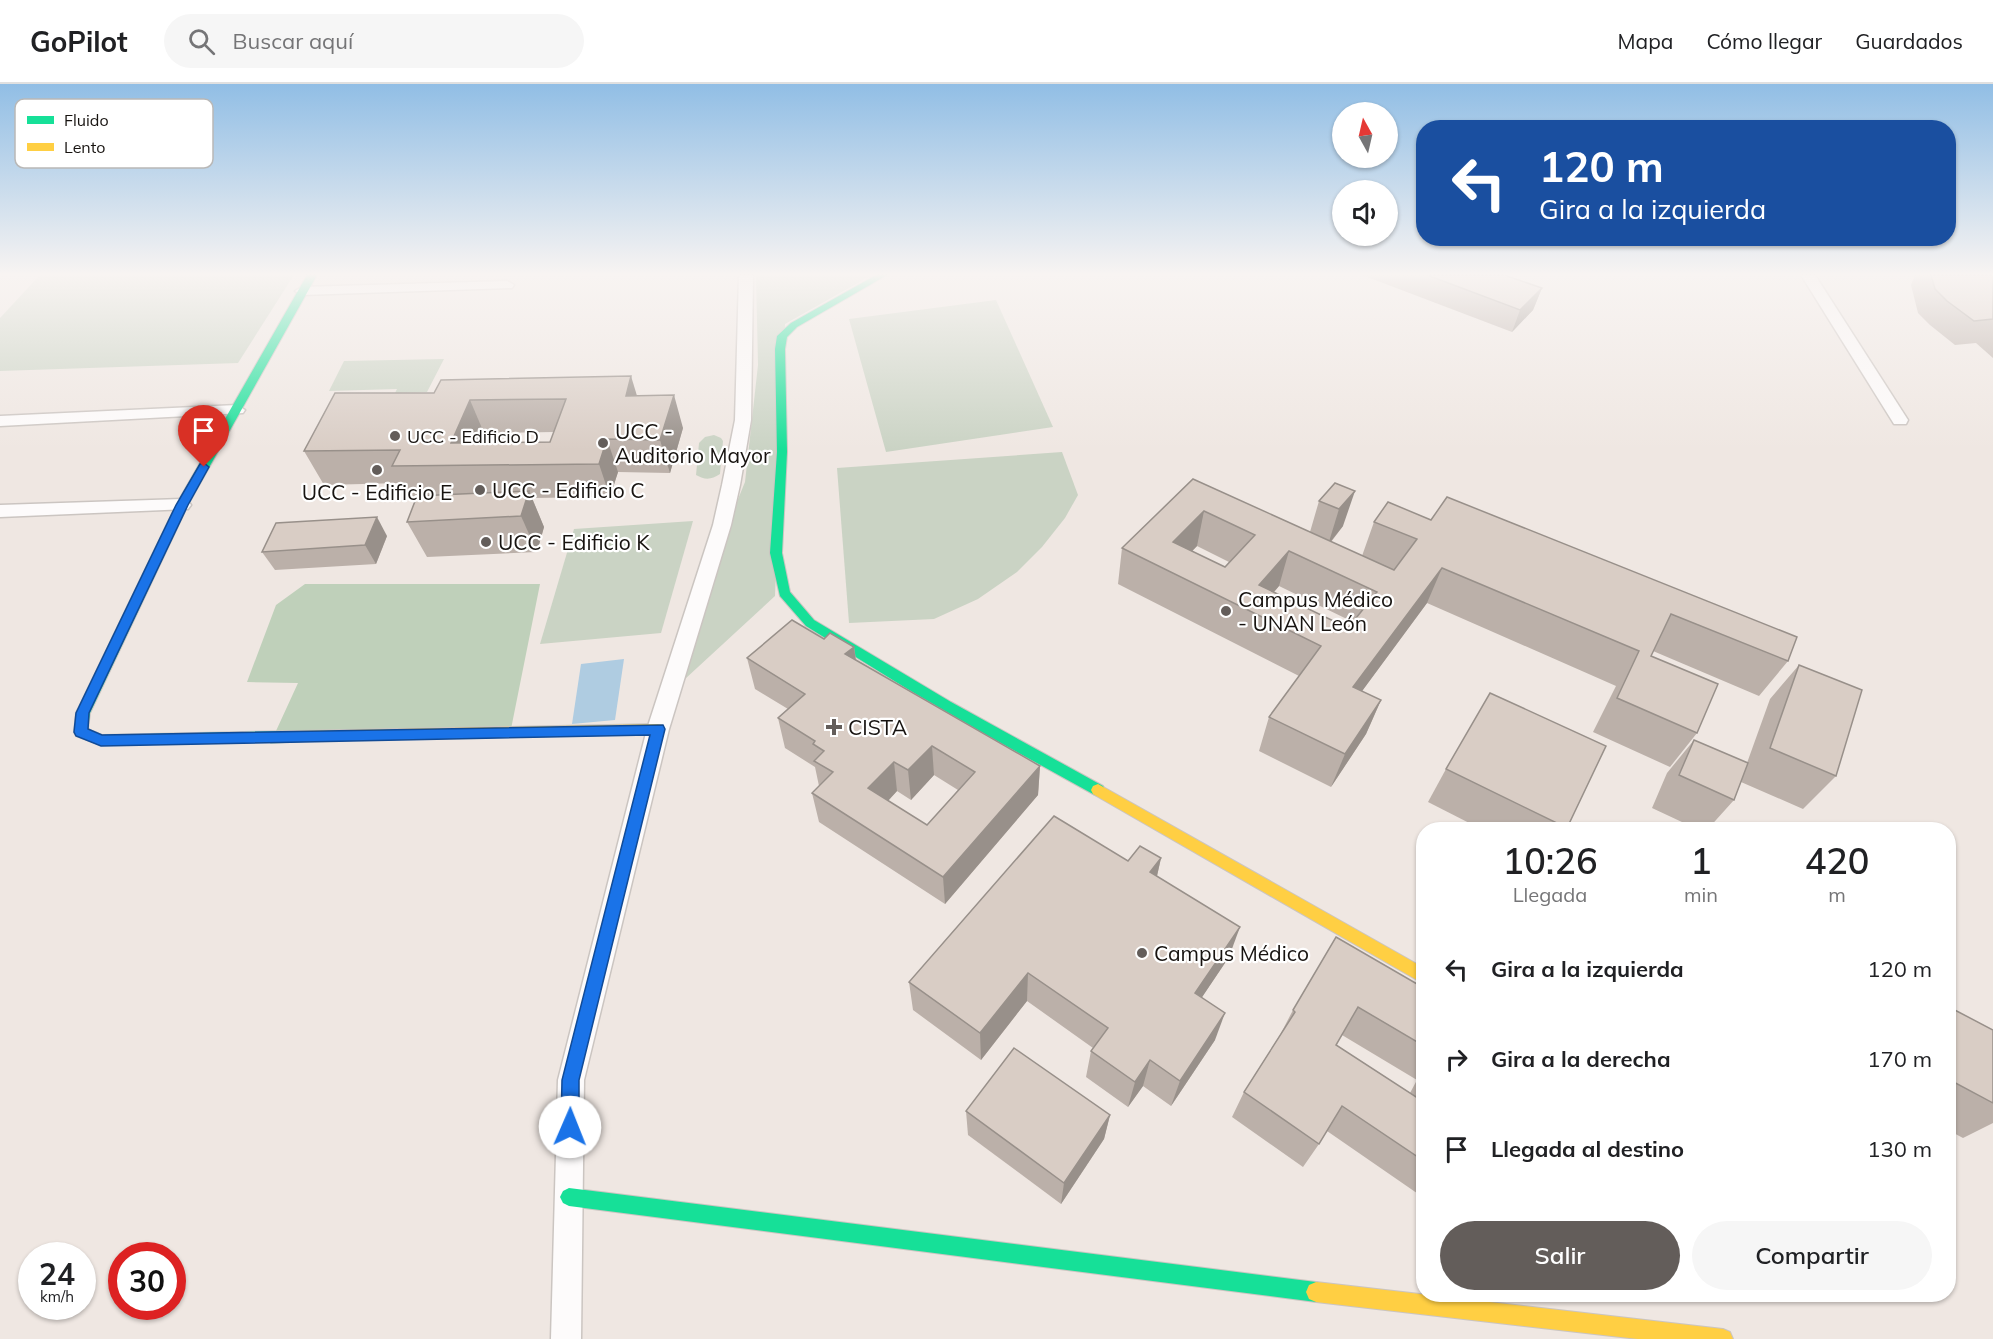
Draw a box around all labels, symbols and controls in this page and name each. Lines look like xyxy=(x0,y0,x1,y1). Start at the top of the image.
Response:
search box xyxy=(164,14,584,68)
text: GoPilot xyxy=(30,24,128,59)
icon: search xyxy=(185,25,218,58)
text: Buscar aquí xyxy=(233,27,353,55)
text: Mapa xyxy=(1618,28,1673,54)
text: Cómo llegar xyxy=(1706,28,1822,54)
text: Guardados xyxy=(1855,28,1963,54)
legend xyxy=(15,99,213,168)
north arrow xyxy=(1332,102,1398,168)
map controls xyxy=(1332,102,1398,246)
text: Fluido xyxy=(64,110,109,130)
text: Lento xyxy=(64,137,105,157)
text: 120 m xyxy=(1539,140,1664,193)
icon: left xyxy=(1440,144,1518,222)
button: sound xyxy=(1332,180,1398,246)
text: Gira a la izquierda xyxy=(1539,192,1766,226)
pin xyxy=(178,405,229,467)
icon: arrive xyxy=(187,414,220,447)
place label: UCC - Auditorio Mayor xyxy=(615,418,771,468)
place label: UCC - Edificio D xyxy=(407,425,539,448)
marker: UCC - Edificio D xyxy=(388,429,402,443)
marker: UCC - Auditorio Mayor xyxy=(596,436,610,450)
marker: UCC - Edificio E xyxy=(370,463,384,477)
place label: UCC - Edificio C xyxy=(492,477,645,503)
place label: UCC - Edificio E xyxy=(302,479,452,505)
marker: UCC - Edificio C xyxy=(473,483,487,497)
place label: UCC - Edificio K xyxy=(498,529,650,555)
marker: UCC - Edificio K xyxy=(479,535,493,549)
place label: Campus Médico - UNAN León xyxy=(1238,586,1393,636)
marker: Campus Médico - UNAN León xyxy=(1219,604,1233,618)
place label: CISTA xyxy=(848,714,908,740)
marker: CISTA xyxy=(825,718,843,736)
text: 10:26 xyxy=(1503,838,1597,883)
text: 1 xyxy=(1690,838,1712,883)
text: 420 xyxy=(1805,838,1869,883)
text: Llegada xyxy=(1513,882,1587,907)
text: min xyxy=(1684,882,1718,907)
text: m xyxy=(1828,882,1846,907)
place label: Campus Médico xyxy=(1154,940,1309,966)
marker: Campus Médico xyxy=(1135,946,1149,960)
icon: left xyxy=(1440,953,1473,986)
text: Gira a la izquierda xyxy=(1491,955,1684,983)
text: 120 m xyxy=(1867,955,1932,983)
icon: right xyxy=(1440,1043,1473,1076)
text: Gira a la derecha xyxy=(1491,1045,1671,1073)
text: 170 m xyxy=(1867,1045,1932,1073)
position arrow xyxy=(538,1095,602,1159)
icon: arrive xyxy=(1440,1133,1473,1166)
text: Llegada al destino xyxy=(1491,1135,1684,1163)
text: 130 m xyxy=(1867,1135,1932,1163)
button: Salir xyxy=(1440,1221,1680,1290)
button: Compartir xyxy=(1692,1221,1932,1290)
speed limit sign: 30 xyxy=(108,1242,186,1320)
text: 24 xyxy=(39,1255,75,1293)
text: km/h xyxy=(40,1287,74,1306)

